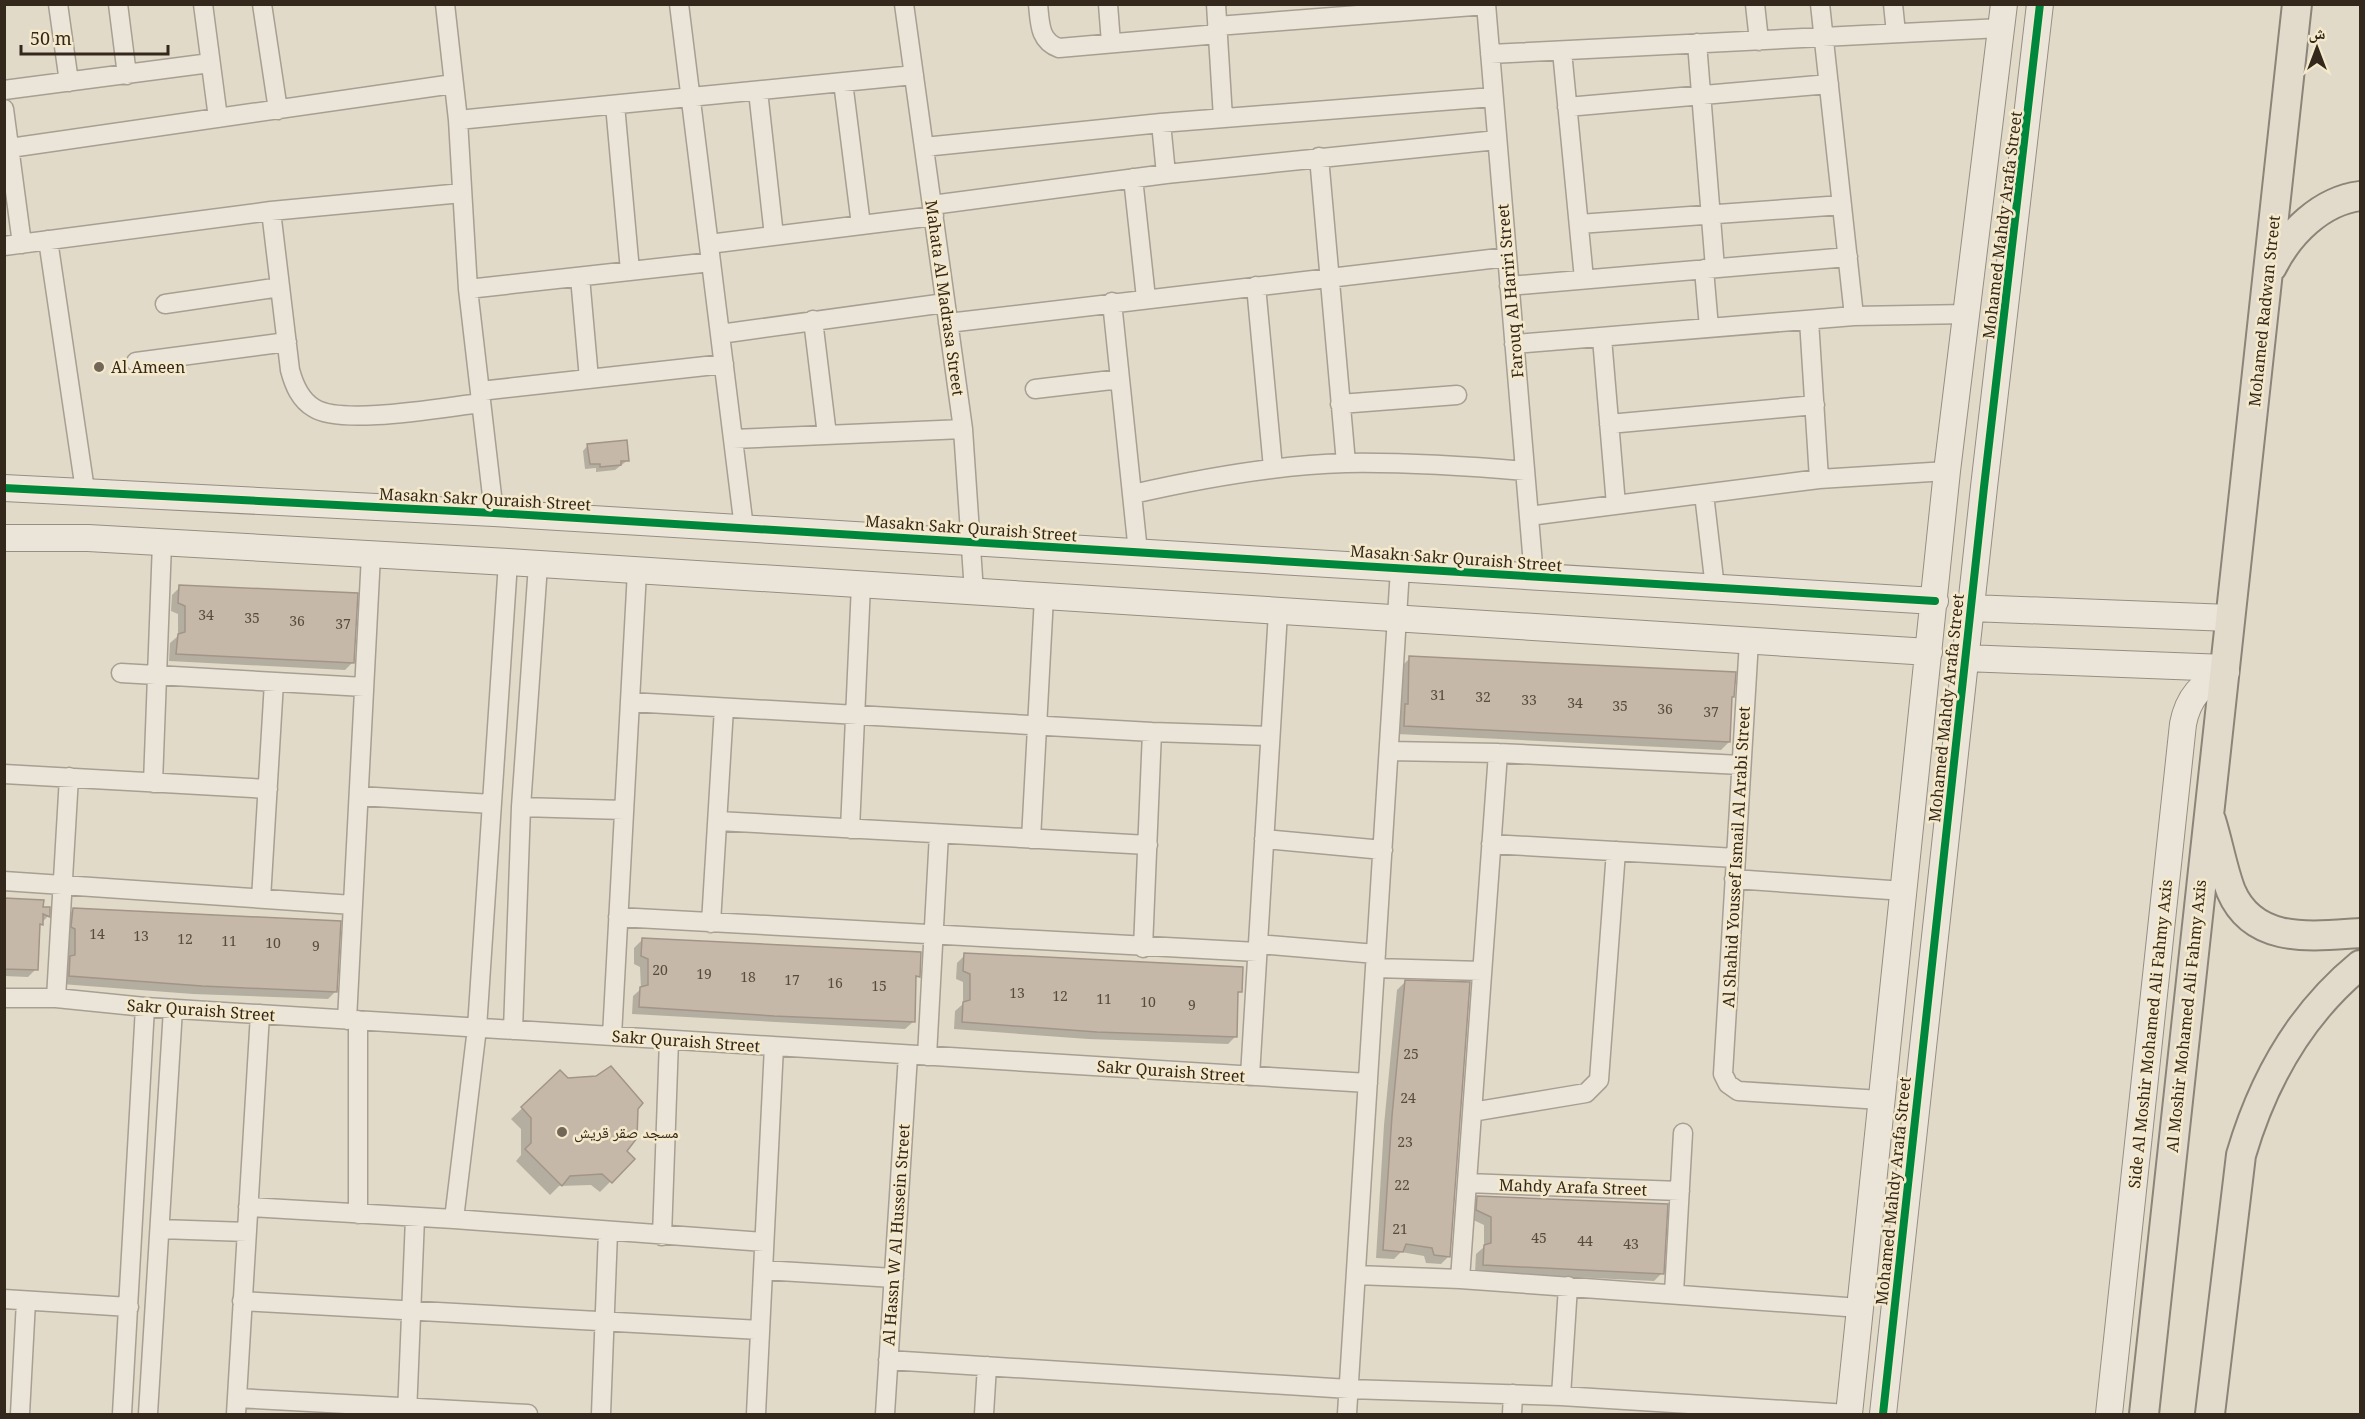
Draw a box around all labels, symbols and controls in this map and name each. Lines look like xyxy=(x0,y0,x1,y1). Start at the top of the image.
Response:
scale bar xyxy=(21,18,168,56)
north arrow xyxy=(2287,18,2347,78)
text: ش xyxy=(2309,22,2326,44)
text: 50 m xyxy=(30,26,72,50)
street label: Mohamed Mahdy Arafa Street xyxy=(1977,109,2027,340)
street label: Mahata Al Madrasa Street xyxy=(920,199,970,398)
street label: Farouq Al Hariri Street xyxy=(1491,203,1529,379)
street label: Mohamed Radwan Street xyxy=(2243,214,2285,408)
place label: Al Ameen xyxy=(111,356,185,378)
marker: Al Ameen xyxy=(92,360,106,374)
street label: Masakn Sakr Quraish Street xyxy=(378,482,592,516)
street label: Masakn Sakr Quraish Street xyxy=(864,510,1078,546)
street label: Masakn Sakr Quraish Street xyxy=(1349,540,1563,576)
street label: Mohamed Mahdy Arafa Street xyxy=(1923,592,1969,823)
house number: 34 xyxy=(198,605,214,624)
house number: 35 xyxy=(244,608,260,627)
house number: 36 xyxy=(289,611,305,630)
house number: 37 xyxy=(335,614,351,633)
house number: 31 xyxy=(1430,685,1446,704)
house number: 32 xyxy=(1475,687,1491,706)
house number: 33 xyxy=(1521,690,1537,709)
house number: 34 xyxy=(1567,693,1583,712)
house number: 35 xyxy=(1612,696,1628,715)
house number: 36 xyxy=(1657,699,1673,718)
house number: 37 xyxy=(1703,702,1719,721)
street label: Al Shahid Youssef Ismail Al Arabi Street xyxy=(1717,705,1755,1008)
street label: Side Al Moshir Mohamed Ali Fahmy Axis xyxy=(2123,878,2177,1190)
street label: Al Moshir Mohamed Ali Fahmy Axis xyxy=(2161,878,2211,1154)
house number: 14 xyxy=(89,924,105,943)
house number: 13 xyxy=(133,926,149,945)
house number: 12 xyxy=(177,929,193,948)
house number: 11 xyxy=(221,931,237,950)
house number: 10 xyxy=(265,933,281,952)
house number: 9 xyxy=(312,936,320,955)
house number: 20 xyxy=(652,960,668,979)
house number: 19 xyxy=(696,964,712,983)
house number: 18 xyxy=(740,967,756,986)
house number: 17 xyxy=(784,970,800,989)
house number: 16 xyxy=(827,973,843,992)
house number: 15 xyxy=(871,976,887,995)
house number: 13 xyxy=(1009,983,1025,1002)
house number: 12 xyxy=(1052,986,1068,1005)
house number: 11 xyxy=(1096,989,1112,1008)
house number: 10 xyxy=(1140,992,1156,1011)
street label: Sakr Quraish Street xyxy=(126,994,276,1026)
house number: 9 xyxy=(1188,995,1196,1014)
street label: Sakr Quraish Street xyxy=(611,1025,761,1057)
house number: 25 xyxy=(1403,1044,1419,1063)
street label: Sakr Quraish Street xyxy=(1096,1055,1246,1087)
street label: Mohamed Mahdy Arafa Street xyxy=(1870,1075,1916,1306)
house number: 24 xyxy=(1400,1088,1416,1107)
place label: مسجد صقر قريش xyxy=(574,1121,679,1143)
street label: Al Hassn W Al Hussein Street xyxy=(877,1123,915,1347)
marker: مسجد صقر قريش xyxy=(555,1125,569,1139)
house number: 23 xyxy=(1397,1132,1413,1151)
street label: Mahdy Arafa Street xyxy=(1498,1173,1648,1201)
house number: 22 xyxy=(1394,1175,1410,1194)
house number: 21 xyxy=(1392,1219,1408,1238)
house number: 45 xyxy=(1531,1228,1547,1247)
house number: 44 xyxy=(1577,1231,1593,1250)
house number: 43 xyxy=(1623,1234,1639,1253)

